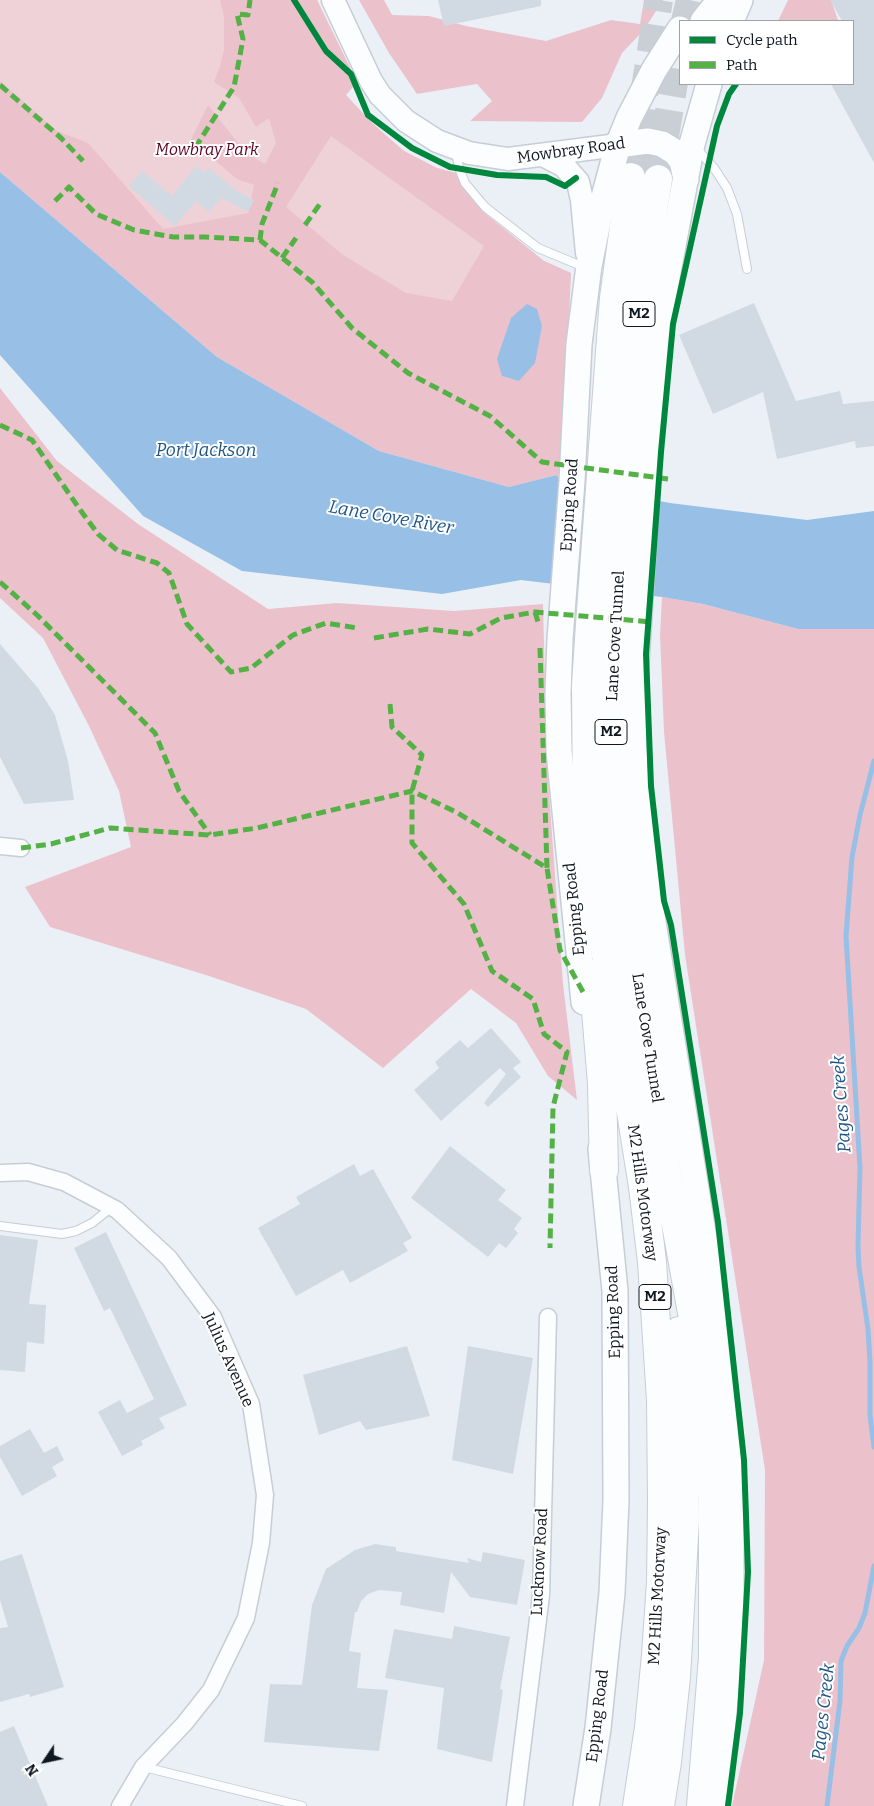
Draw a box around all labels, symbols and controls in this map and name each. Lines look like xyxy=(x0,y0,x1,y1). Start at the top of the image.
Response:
legend xyxy=(679,20,854,85)
text: Cycle path xyxy=(726,31,798,49)
text: Path xyxy=(726,56,757,74)
street label: Mowbray Road xyxy=(516,134,626,168)
park label: Mowbray Park xyxy=(155,141,259,161)
road number: M2 xyxy=(623,302,655,326)
water label: Port Jackson xyxy=(156,440,256,462)
street label: Epping Road xyxy=(557,458,583,552)
water label: Lane Cove River xyxy=(327,496,455,540)
street label: Lane Cove Tunnel xyxy=(603,570,629,702)
road number: M2 xyxy=(595,720,627,744)
street label: Epping Road xyxy=(561,861,589,957)
street label: Lane Cove Tunnel xyxy=(627,972,667,1104)
water label: Pages Creek xyxy=(828,1055,856,1153)
street label: M2 Hills Motorway xyxy=(623,1123,661,1263)
street label: Epping Road xyxy=(603,1265,625,1359)
road number: M2 xyxy=(639,1284,671,1310)
street label: Julius Avenue xyxy=(199,1310,257,1410)
street label: Lucknow Road xyxy=(528,1508,552,1616)
street label: M2 Hills Motorway xyxy=(645,1527,671,1665)
water label: Pages Creek xyxy=(808,1662,840,1762)
street label: Epping Road xyxy=(583,1668,613,1764)
north arrow xyxy=(20,1736,70,1786)
text: N xyxy=(22,1760,42,1779)

